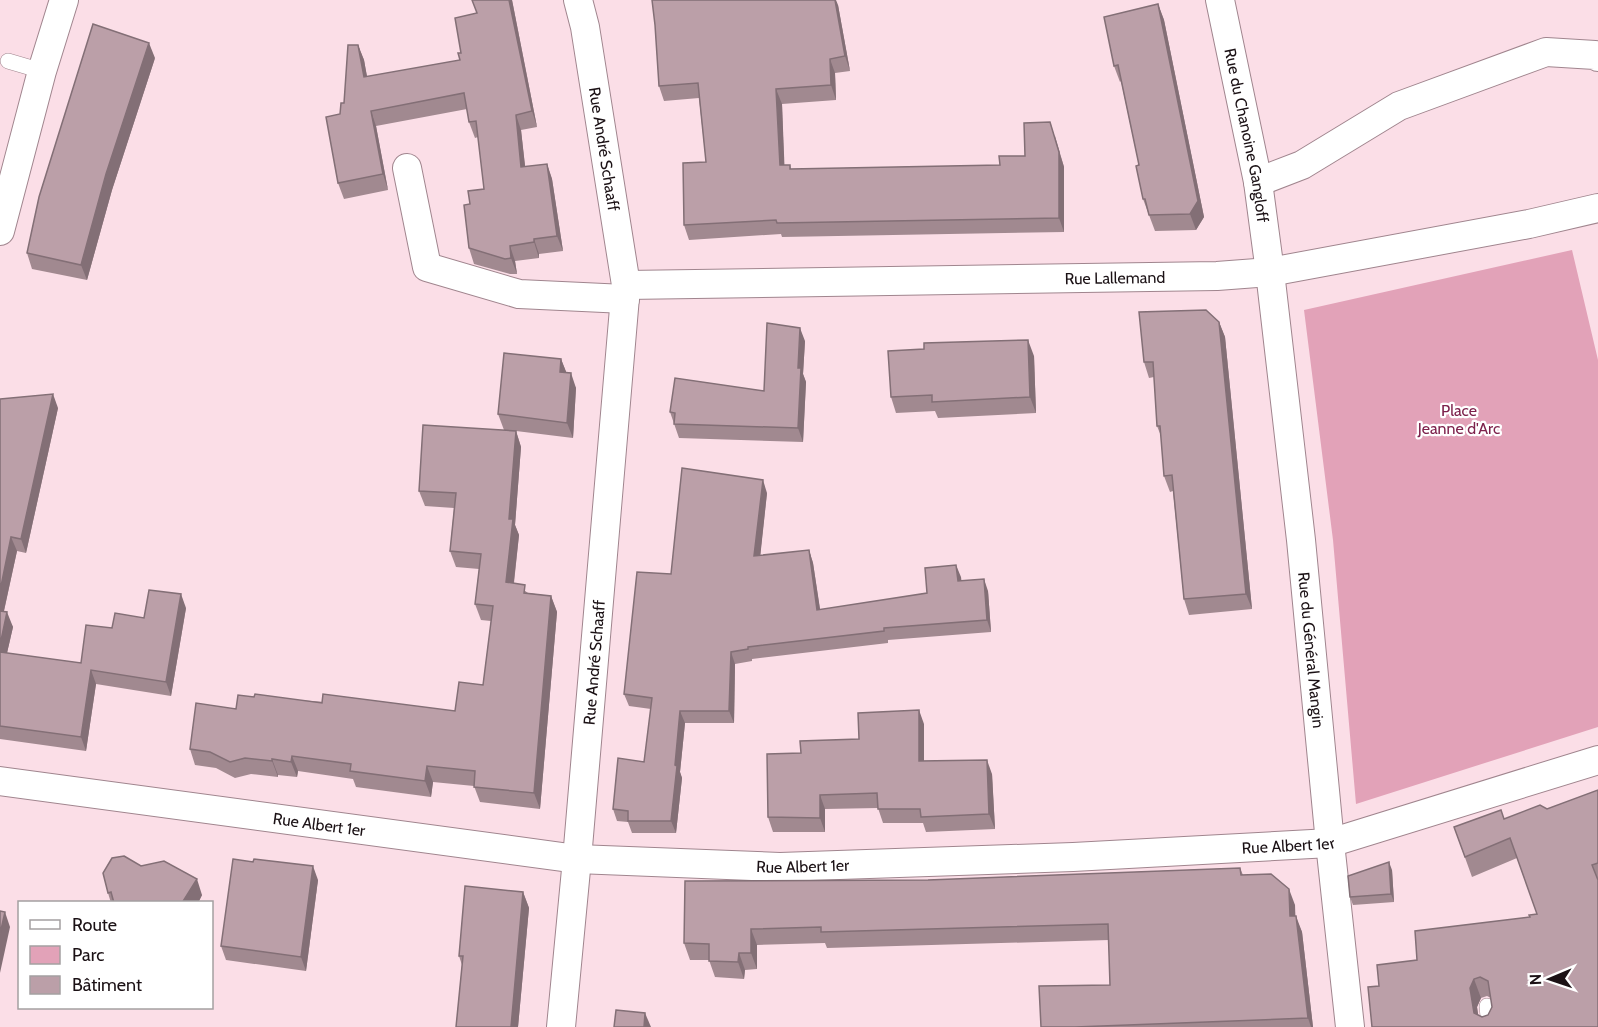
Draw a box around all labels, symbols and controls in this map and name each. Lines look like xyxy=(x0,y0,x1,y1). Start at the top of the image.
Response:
street label: Rue du Chanoine Gangloff xyxy=(1221,46,1273,224)
street label: Rue André Schaaff xyxy=(585,86,623,213)
street label: Rue Lallemand xyxy=(1064,267,1165,288)
park label: Place Jeanne d'Arc xyxy=(1417,401,1500,438)
street label: Rue du Général Mangin xyxy=(1295,571,1328,729)
street label: Rue André Schaaff xyxy=(579,599,609,726)
street label: Rue Albert 1er xyxy=(272,809,367,840)
street label: Rue Albert 1er xyxy=(1241,832,1338,857)
street label: Rue Albert 1er xyxy=(756,855,850,877)
legend xyxy=(18,901,213,1009)
text: Route xyxy=(72,914,117,936)
text: Parc xyxy=(72,944,104,966)
north arrow xyxy=(1520,949,1580,1009)
text: Bâtiment xyxy=(72,974,142,996)
text: N xyxy=(1526,974,1545,985)

